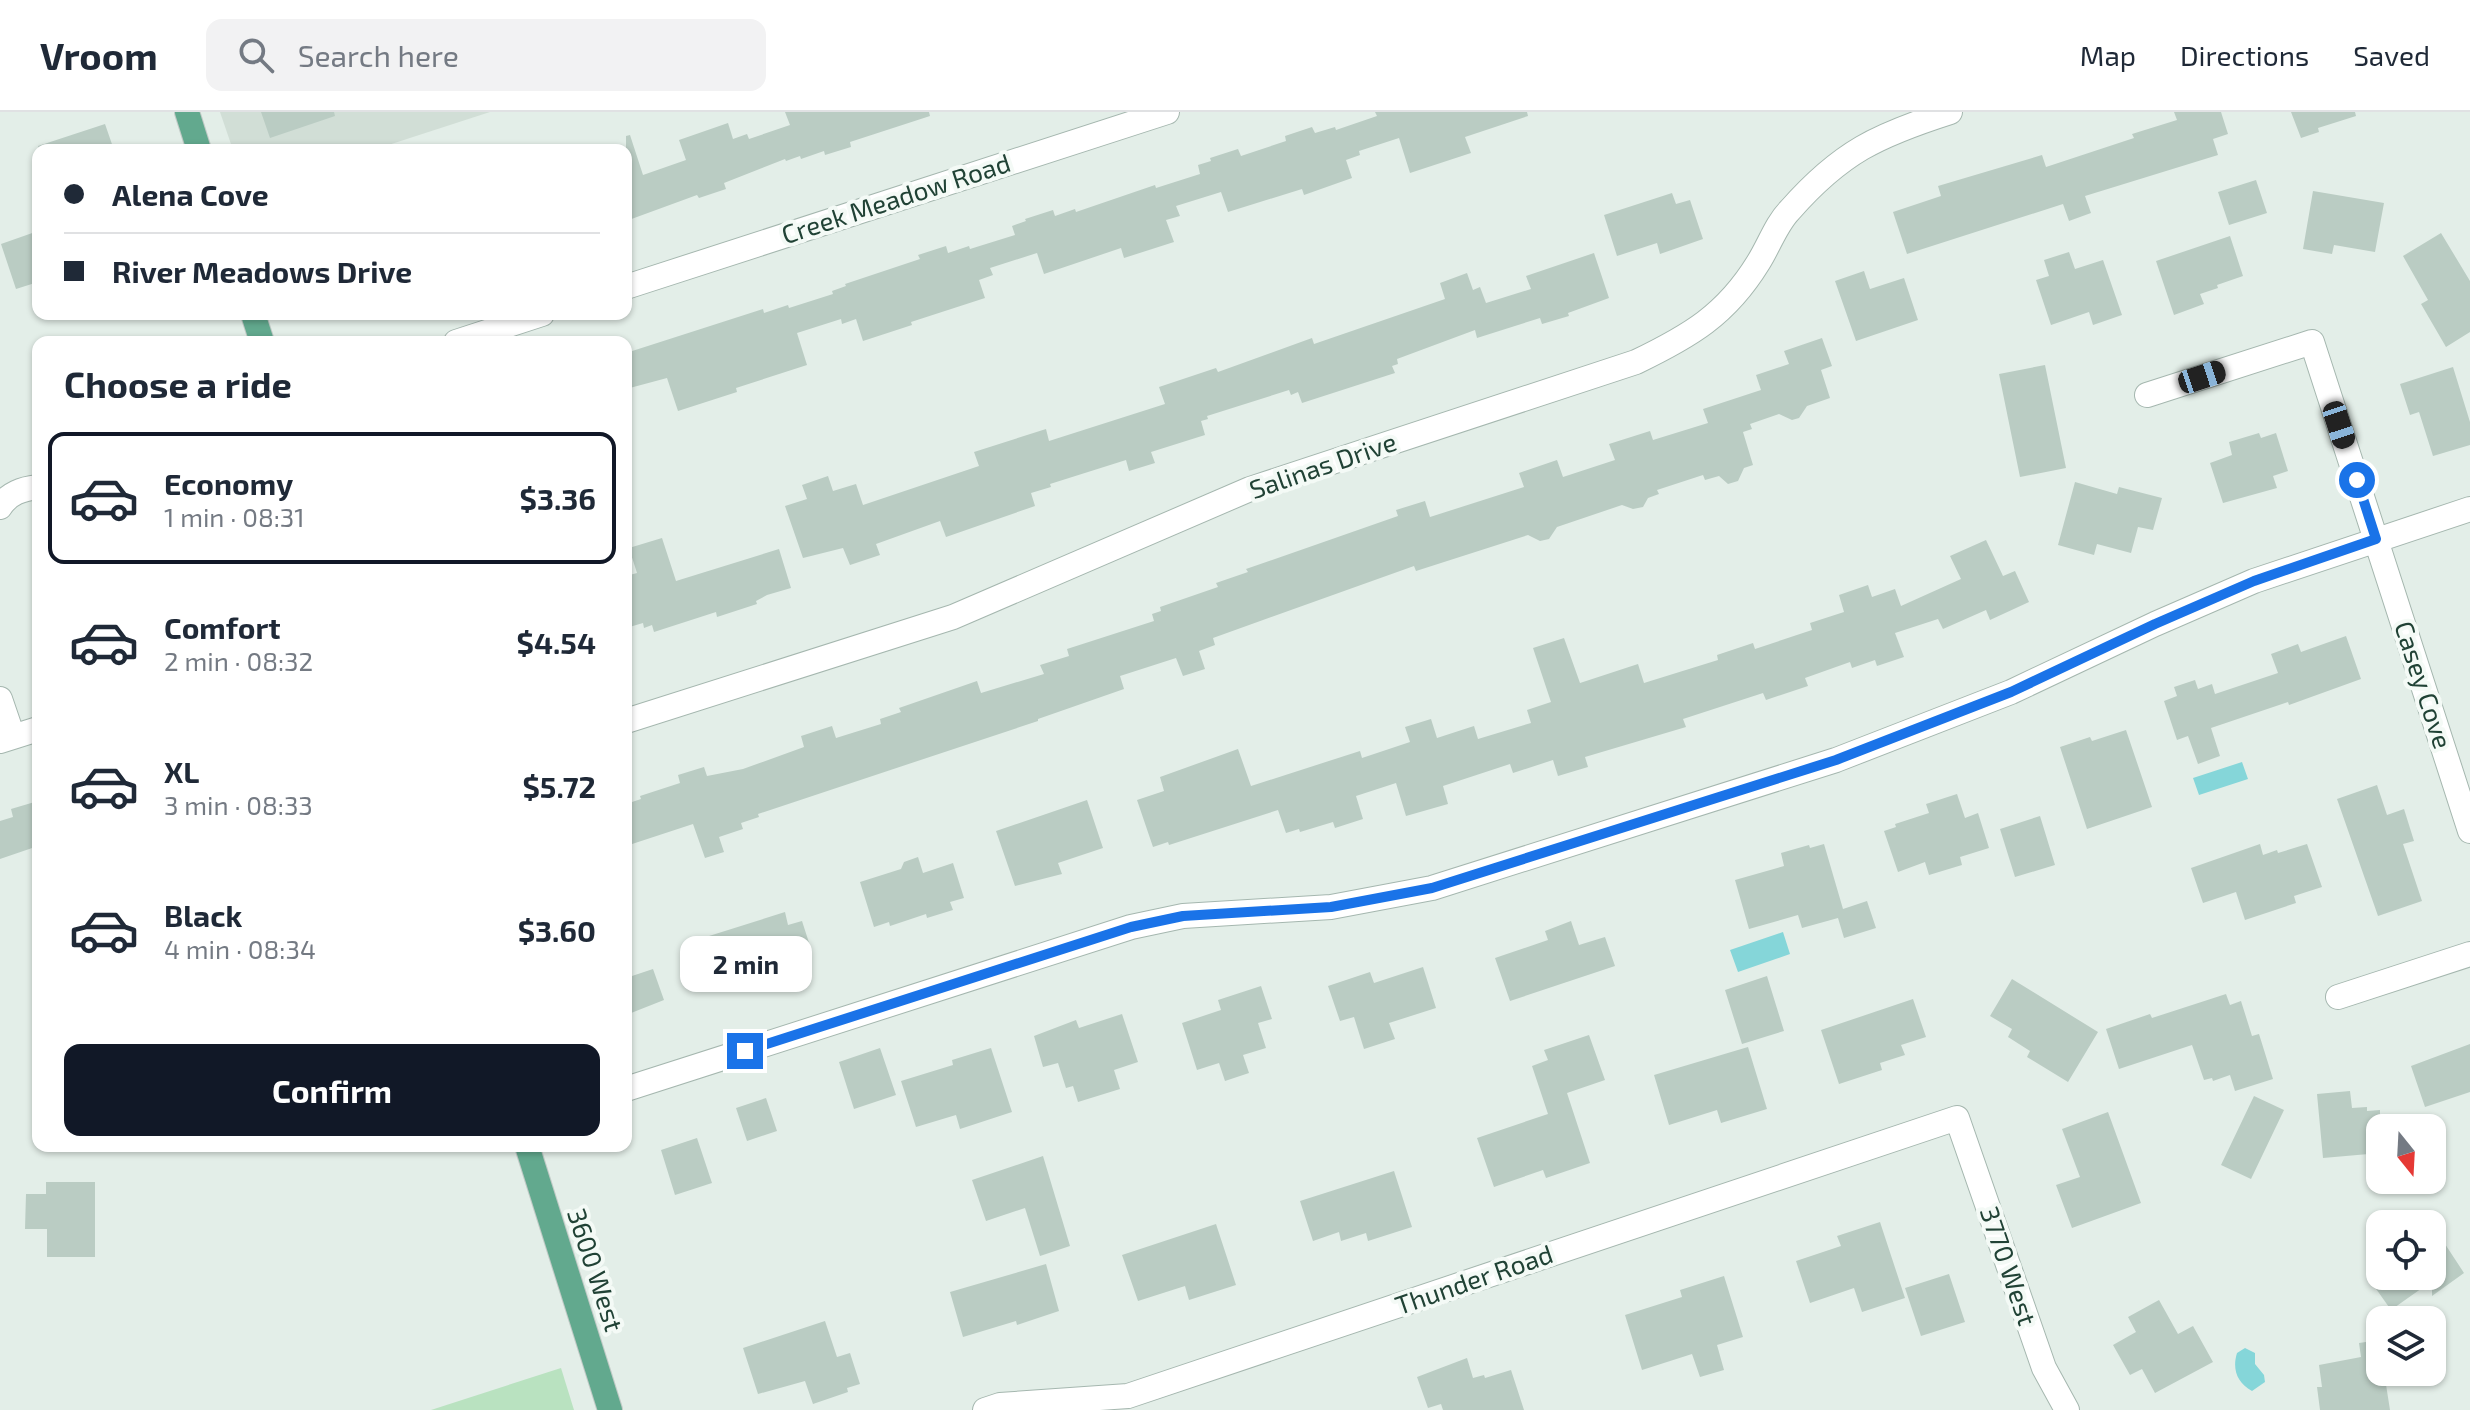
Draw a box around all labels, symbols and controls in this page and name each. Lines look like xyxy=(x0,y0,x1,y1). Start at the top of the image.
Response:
search box xyxy=(206,19,766,91)
text: Vroom xyxy=(40,32,158,78)
icon: search xyxy=(234,33,278,77)
text: Search here xyxy=(298,37,459,73)
text: Map xyxy=(2080,38,2136,72)
text: Directions xyxy=(2180,38,2309,72)
text: Saved xyxy=(2353,38,2430,72)
street label: Creek Meadow Road xyxy=(777,146,1014,249)
text: Alena Cove xyxy=(112,176,269,212)
text: River Meadows Drive xyxy=(112,253,412,289)
car xyxy=(2175,358,2229,396)
text: Choose a ride xyxy=(64,362,292,405)
car xyxy=(2320,398,2358,452)
street label: Salinas Drive xyxy=(1245,425,1400,504)
icon: car xyxy=(68,462,140,534)
route start xyxy=(2339,462,2375,498)
text: Economy xyxy=(164,465,293,501)
text: $3.36 xyxy=(520,480,596,516)
text: 1 min · 08:31 xyxy=(164,501,305,532)
icon: car xyxy=(68,606,140,678)
text: Comfort xyxy=(164,609,281,645)
street label: Casey Cove xyxy=(2389,617,2460,752)
text: $4.54 xyxy=(517,624,596,660)
text: 2 min · 08:32 xyxy=(164,645,313,676)
icon: car xyxy=(68,750,140,822)
text: XL xyxy=(164,753,199,789)
text: $5.72 xyxy=(522,768,596,804)
text: 3 min · 08:33 xyxy=(164,789,313,820)
icon: car xyxy=(68,894,140,966)
text: Black xyxy=(164,897,242,933)
text: $3.60 xyxy=(518,912,596,948)
text: 4 min · 08:34 xyxy=(164,933,316,964)
callout: 2 min xyxy=(679,935,811,991)
text: 2 min xyxy=(713,948,779,979)
route end xyxy=(727,1033,763,1069)
button: Confirm xyxy=(64,1044,600,1136)
north arrow xyxy=(2366,1114,2446,1194)
map controls xyxy=(2366,1114,2446,1386)
street label: 3770 West xyxy=(1975,1202,2044,1329)
street label: 3600 West xyxy=(562,1204,631,1335)
button: locate xyxy=(2366,1210,2446,1290)
street label: Thunder Road xyxy=(1391,1237,1556,1320)
button: layers xyxy=(2366,1306,2446,1386)

